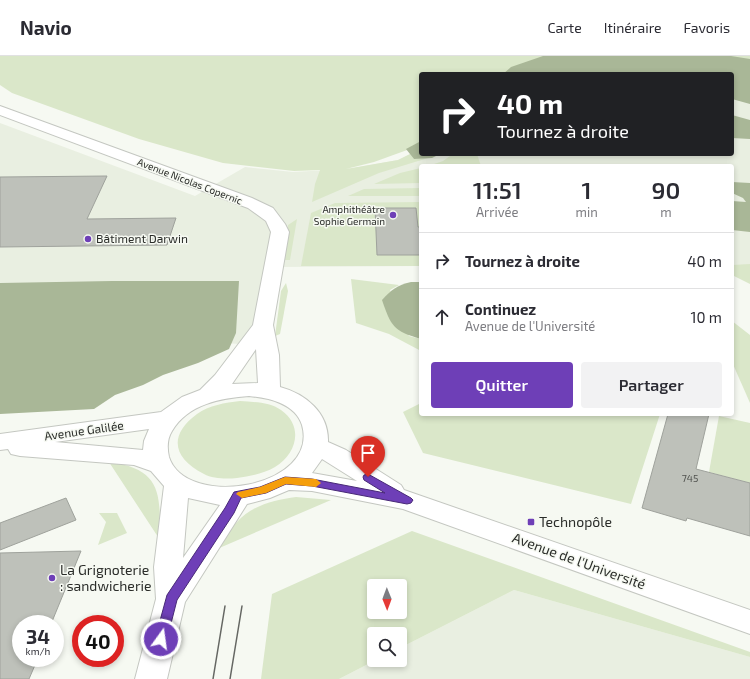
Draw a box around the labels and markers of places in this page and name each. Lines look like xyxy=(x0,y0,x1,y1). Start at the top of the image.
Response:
place label: Amphithéâtre Sophie Germain xyxy=(314,203,385,227)
marker: Amphithéâtre Sophie Germain xyxy=(388,210,398,220)
place label: Bâtiment Darwin xyxy=(96,231,188,245)
marker: Bâtiment Darwin xyxy=(83,234,93,244)
pin xyxy=(351,436,385,477)
place label: Technopôle xyxy=(539,513,612,530)
marker: Technopôle xyxy=(526,517,536,527)
place label: La Grignoterie : sandwicherie xyxy=(60,561,152,594)
marker: La Grignoterie : sandwicherie xyxy=(47,573,57,583)

